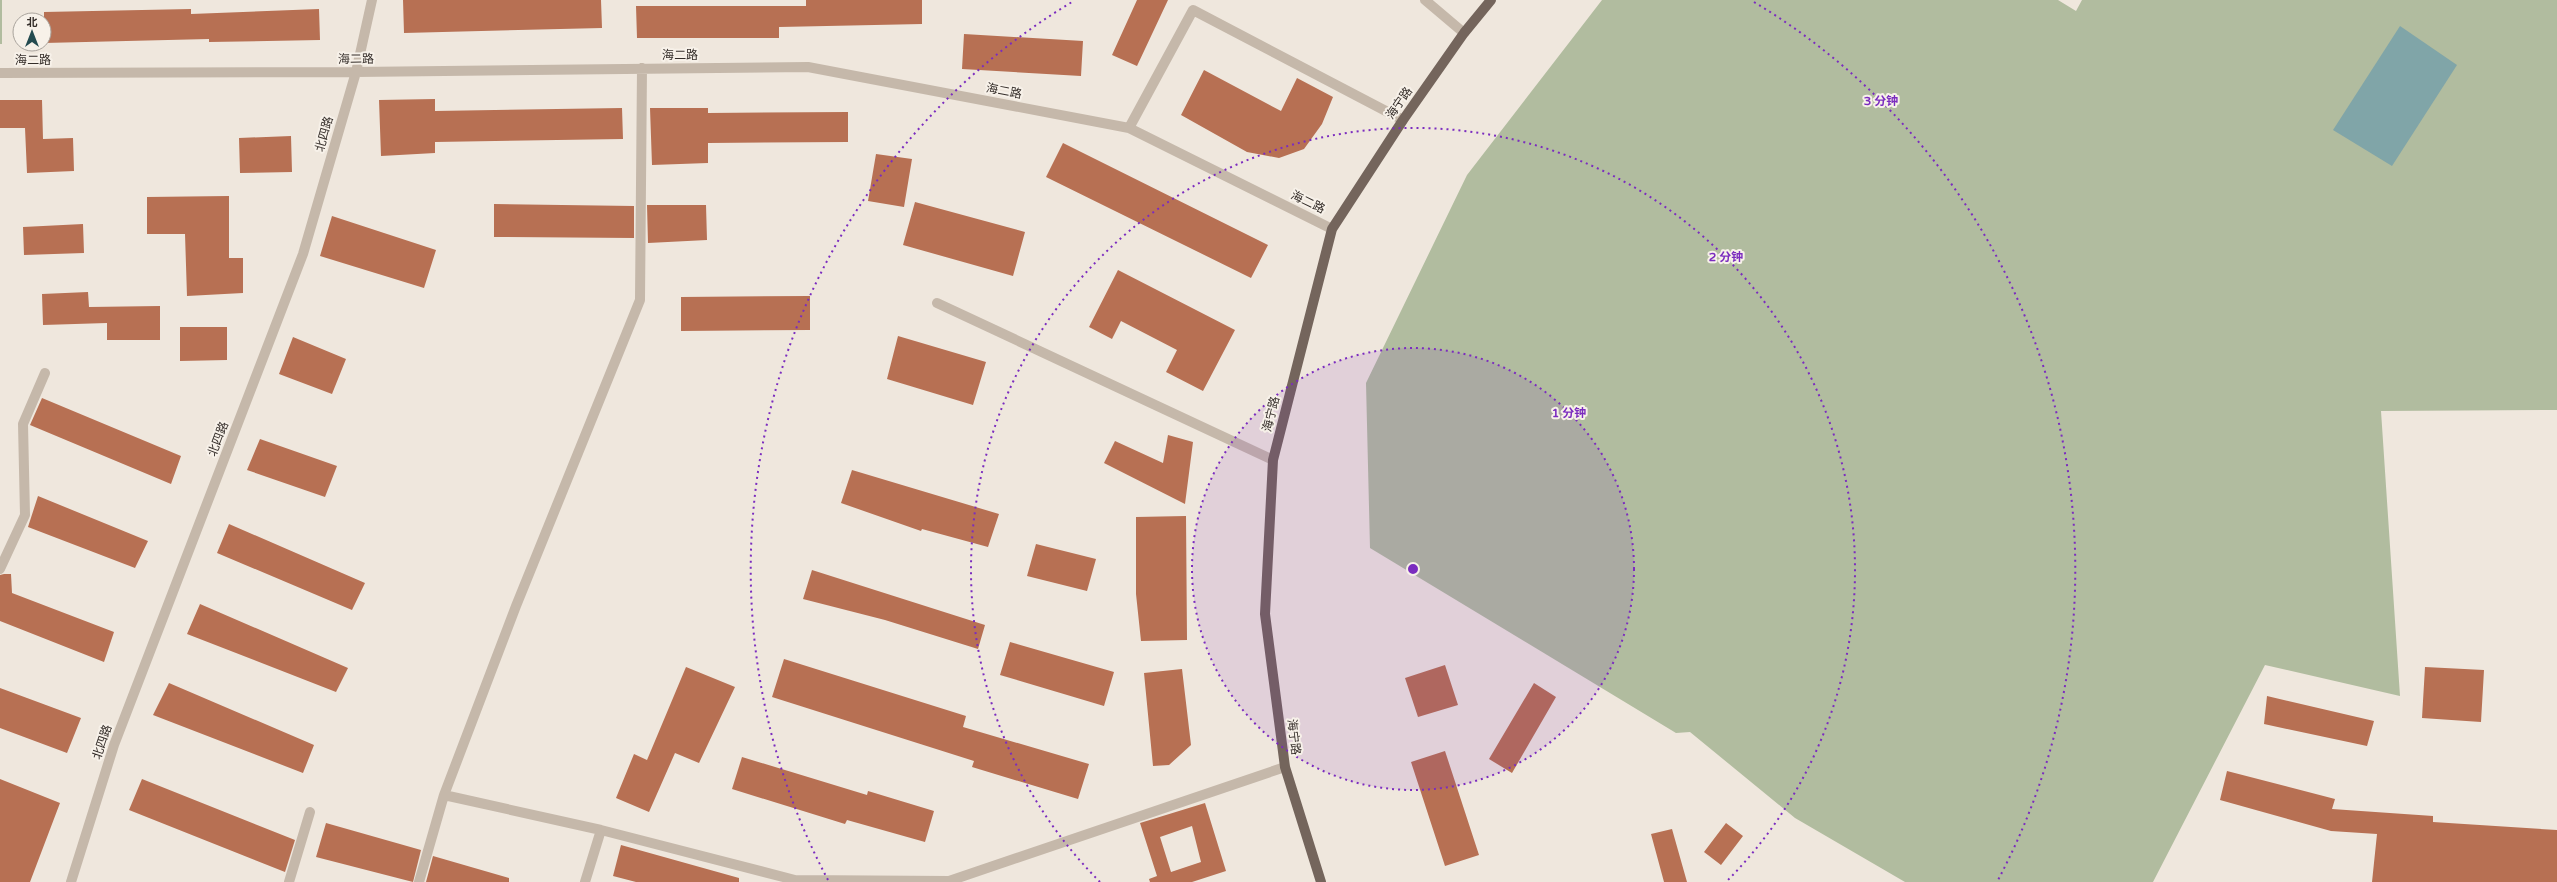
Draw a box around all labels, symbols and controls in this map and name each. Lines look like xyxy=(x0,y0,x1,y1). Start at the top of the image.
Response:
north arrow xyxy=(12,12,52,52)
text: 北 xyxy=(27,16,38,29)
street label: 海二路 xyxy=(662,48,698,62)
street label: 海二路 xyxy=(338,52,374,66)
street label: 海二路 xyxy=(15,53,51,67)
street label: 海二路 xyxy=(985,81,1023,101)
street label: 海宁路 xyxy=(1383,84,1415,122)
text: 3 分钟 xyxy=(1864,94,1898,108)
street label: 北四路 xyxy=(312,115,336,153)
street label: 海二路 xyxy=(1289,188,1327,216)
text: 2 分钟 xyxy=(1709,250,1743,264)
street label: 海宁路 xyxy=(1260,395,1282,433)
text: 1 分钟 xyxy=(1552,406,1586,420)
street label: 北四路 xyxy=(205,420,231,458)
centre of rings xyxy=(1406,562,1420,576)
street label: 海宁路 xyxy=(1285,718,1303,756)
street label: 北四路 xyxy=(90,723,114,761)

